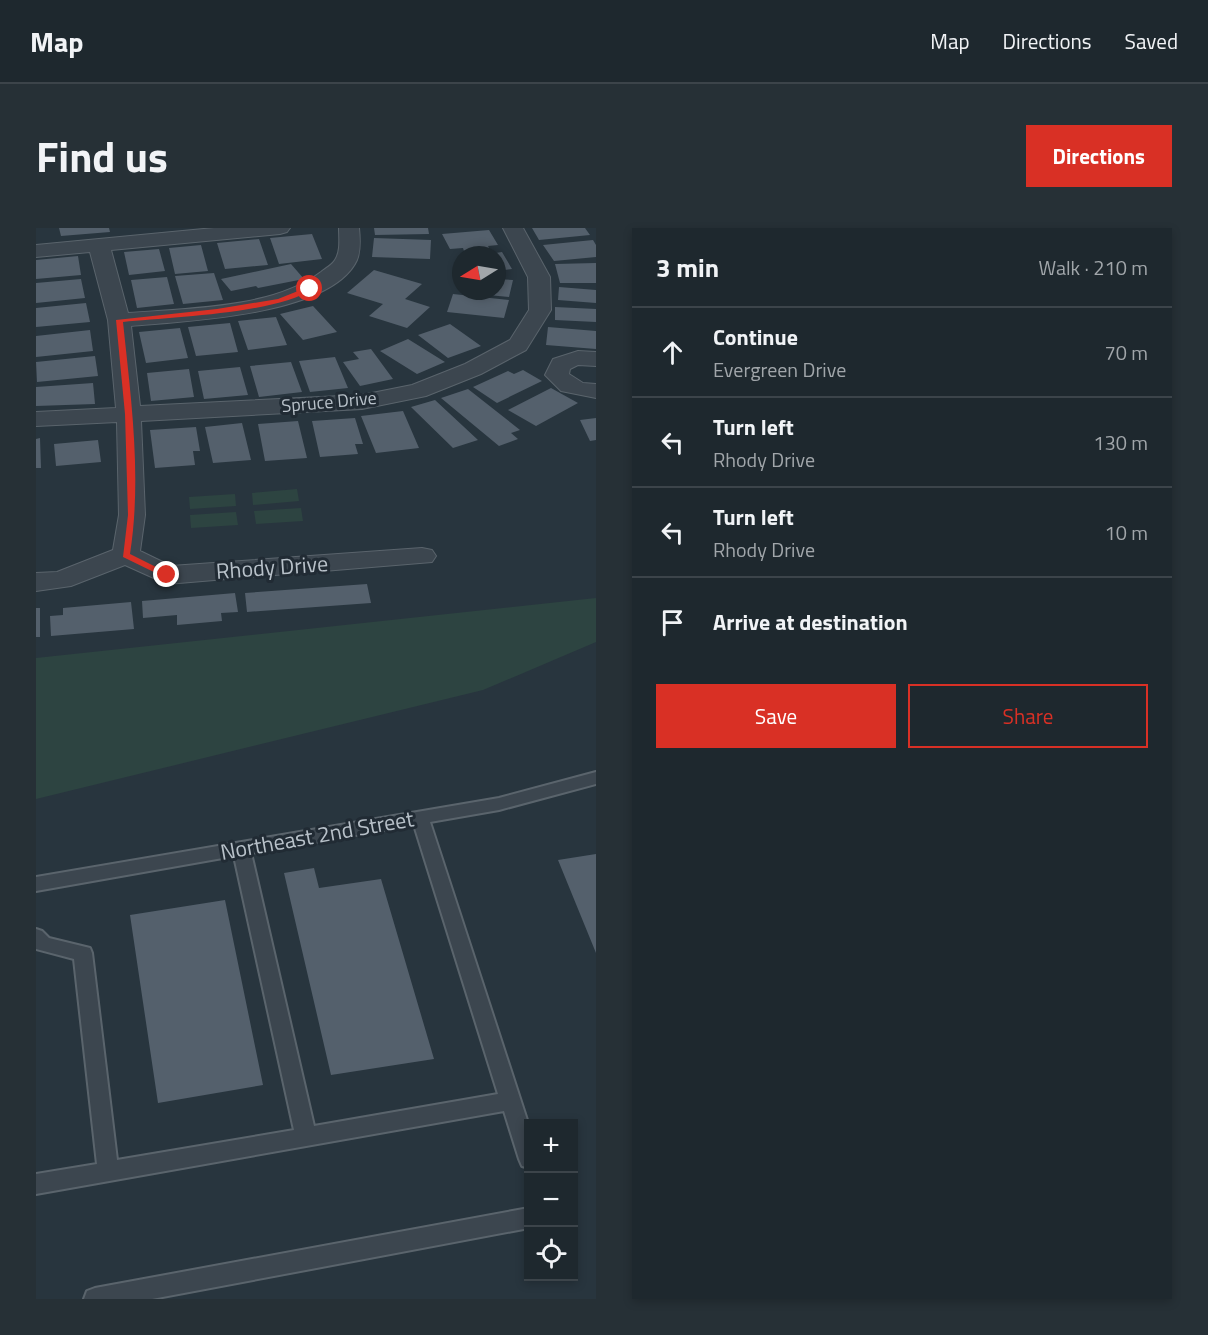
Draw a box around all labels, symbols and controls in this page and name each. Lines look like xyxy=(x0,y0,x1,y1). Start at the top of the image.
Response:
text: Map xyxy=(30,20,84,63)
text: Map xyxy=(930,25,970,57)
text: Directions xyxy=(1003,25,1092,57)
text: Saved xyxy=(1125,25,1178,57)
text: Find us xyxy=(36,124,168,188)
button: Directions xyxy=(1026,125,1172,187)
north arrow xyxy=(452,246,506,300)
text: 3 min xyxy=(656,248,719,287)
text: Walk · 210 m xyxy=(1039,252,1148,283)
route start xyxy=(296,275,322,301)
text: Continue xyxy=(713,320,798,354)
icon: ahead xyxy=(656,336,689,369)
text: 70 m xyxy=(1104,337,1148,368)
text: Evergreen Drive xyxy=(713,354,846,385)
street label: Spruce Drive xyxy=(280,384,378,419)
text: Turn left xyxy=(713,410,794,444)
icon: left xyxy=(656,426,689,459)
text: 130 m xyxy=(1093,427,1148,458)
text: Rhody Drive xyxy=(713,444,815,475)
text: Turn left xyxy=(713,500,794,534)
icon: left xyxy=(656,516,689,549)
text: 10 m xyxy=(1104,517,1148,548)
text: Rhody Drive xyxy=(713,534,815,565)
street label: Rhody Drive xyxy=(215,546,329,588)
route end xyxy=(153,561,179,587)
text: Arrive at destination xyxy=(713,605,908,639)
icon: arrive xyxy=(656,606,689,639)
button: Save xyxy=(656,684,896,748)
button: Share xyxy=(908,684,1148,748)
street label: Northeast 2nd Street xyxy=(218,801,417,869)
map controls xyxy=(524,1119,578,1281)
button: + xyxy=(524,1119,578,1173)
button: − xyxy=(524,1173,578,1227)
button: locate xyxy=(524,1227,578,1281)

